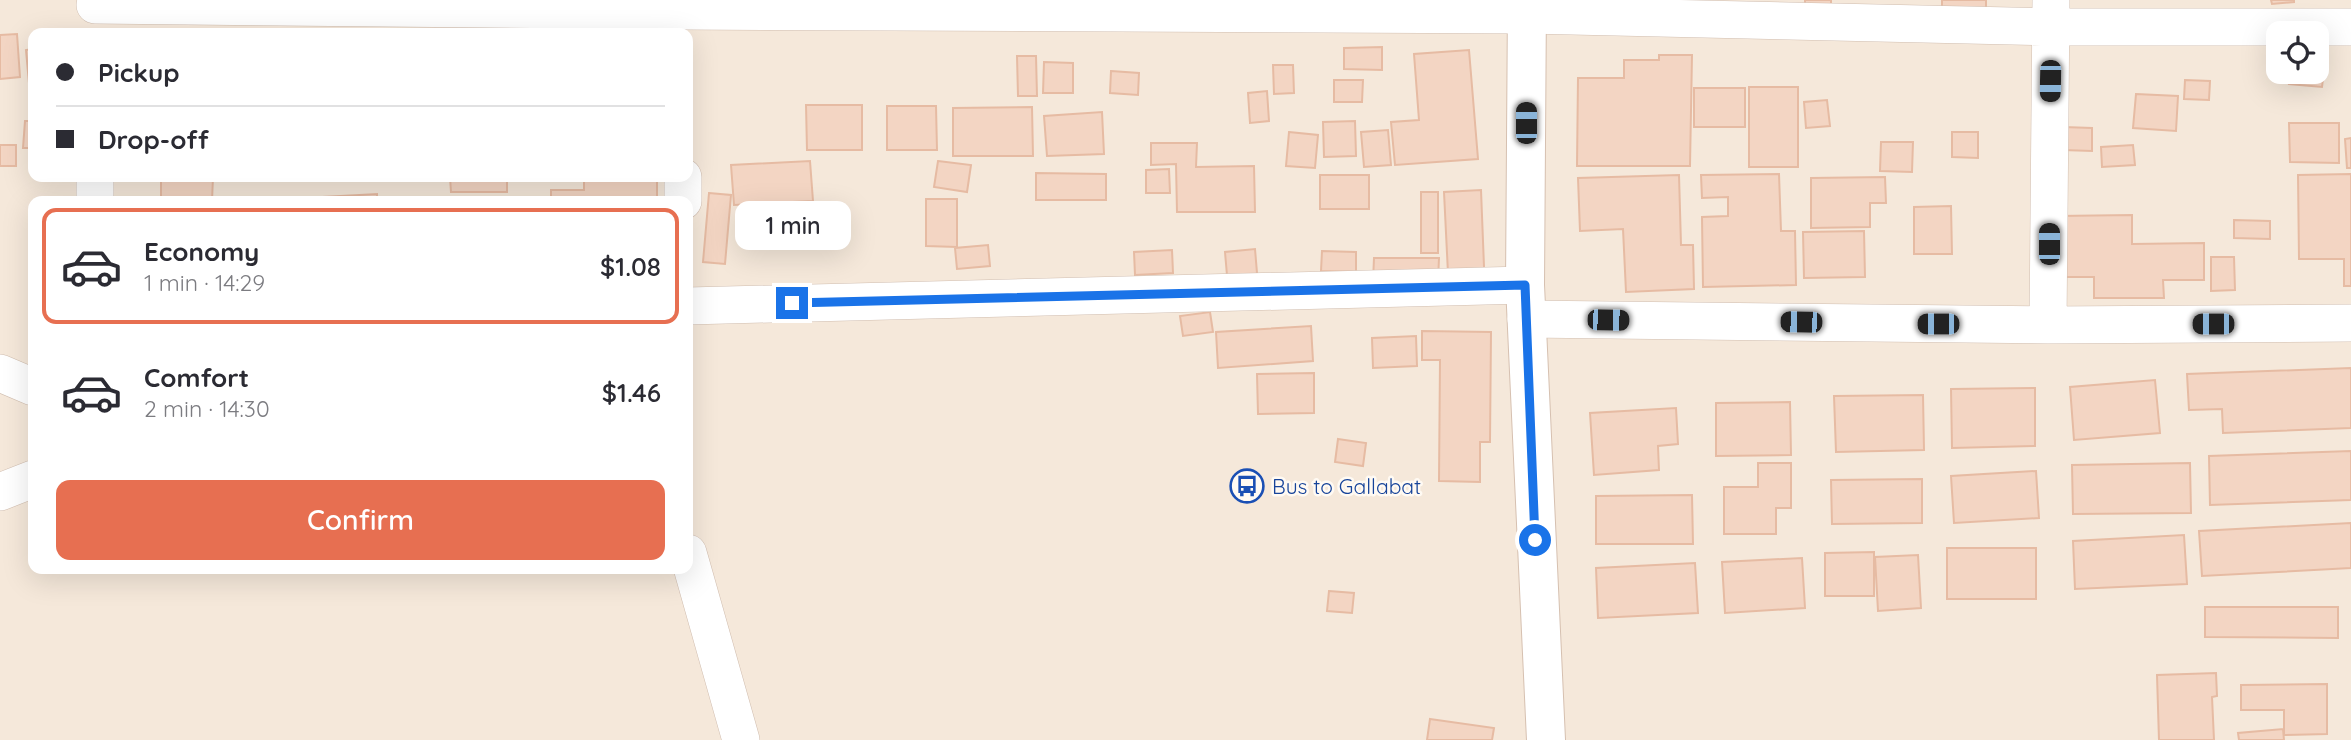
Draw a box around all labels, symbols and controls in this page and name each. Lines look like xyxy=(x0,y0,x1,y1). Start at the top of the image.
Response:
map controls xyxy=(2266,21,2329,84)
button: locate xyxy=(2266,21,2329,84)
text: Pickup xyxy=(98,56,180,89)
car xyxy=(2040,60,2061,102)
car xyxy=(1516,102,1537,144)
text: Drop-off xyxy=(98,123,209,156)
callout: 1 min xyxy=(734,202,850,250)
text: 1 min xyxy=(765,211,821,240)
car xyxy=(2039,223,2060,265)
icon: car xyxy=(60,235,123,298)
text: Economy xyxy=(144,235,259,268)
text: $1.08 xyxy=(600,250,661,283)
text: 1 min · 14:29 xyxy=(144,268,265,297)
route end xyxy=(776,287,808,319)
car xyxy=(1587,309,1630,331)
car xyxy=(1780,311,1823,333)
car xyxy=(1918,314,1960,335)
car xyxy=(2193,314,2235,335)
icon: car xyxy=(60,361,123,424)
text: Comfort xyxy=(144,361,249,394)
text: $1.46 xyxy=(602,376,661,409)
text: 2 min · 14:30 xyxy=(144,394,270,423)
bus stop icon: Bus to Gallabat xyxy=(1228,467,1266,505)
place label: Bus to Gallabat xyxy=(1272,473,1421,499)
button: Confirm xyxy=(56,480,665,560)
route start xyxy=(1519,524,1551,556)

